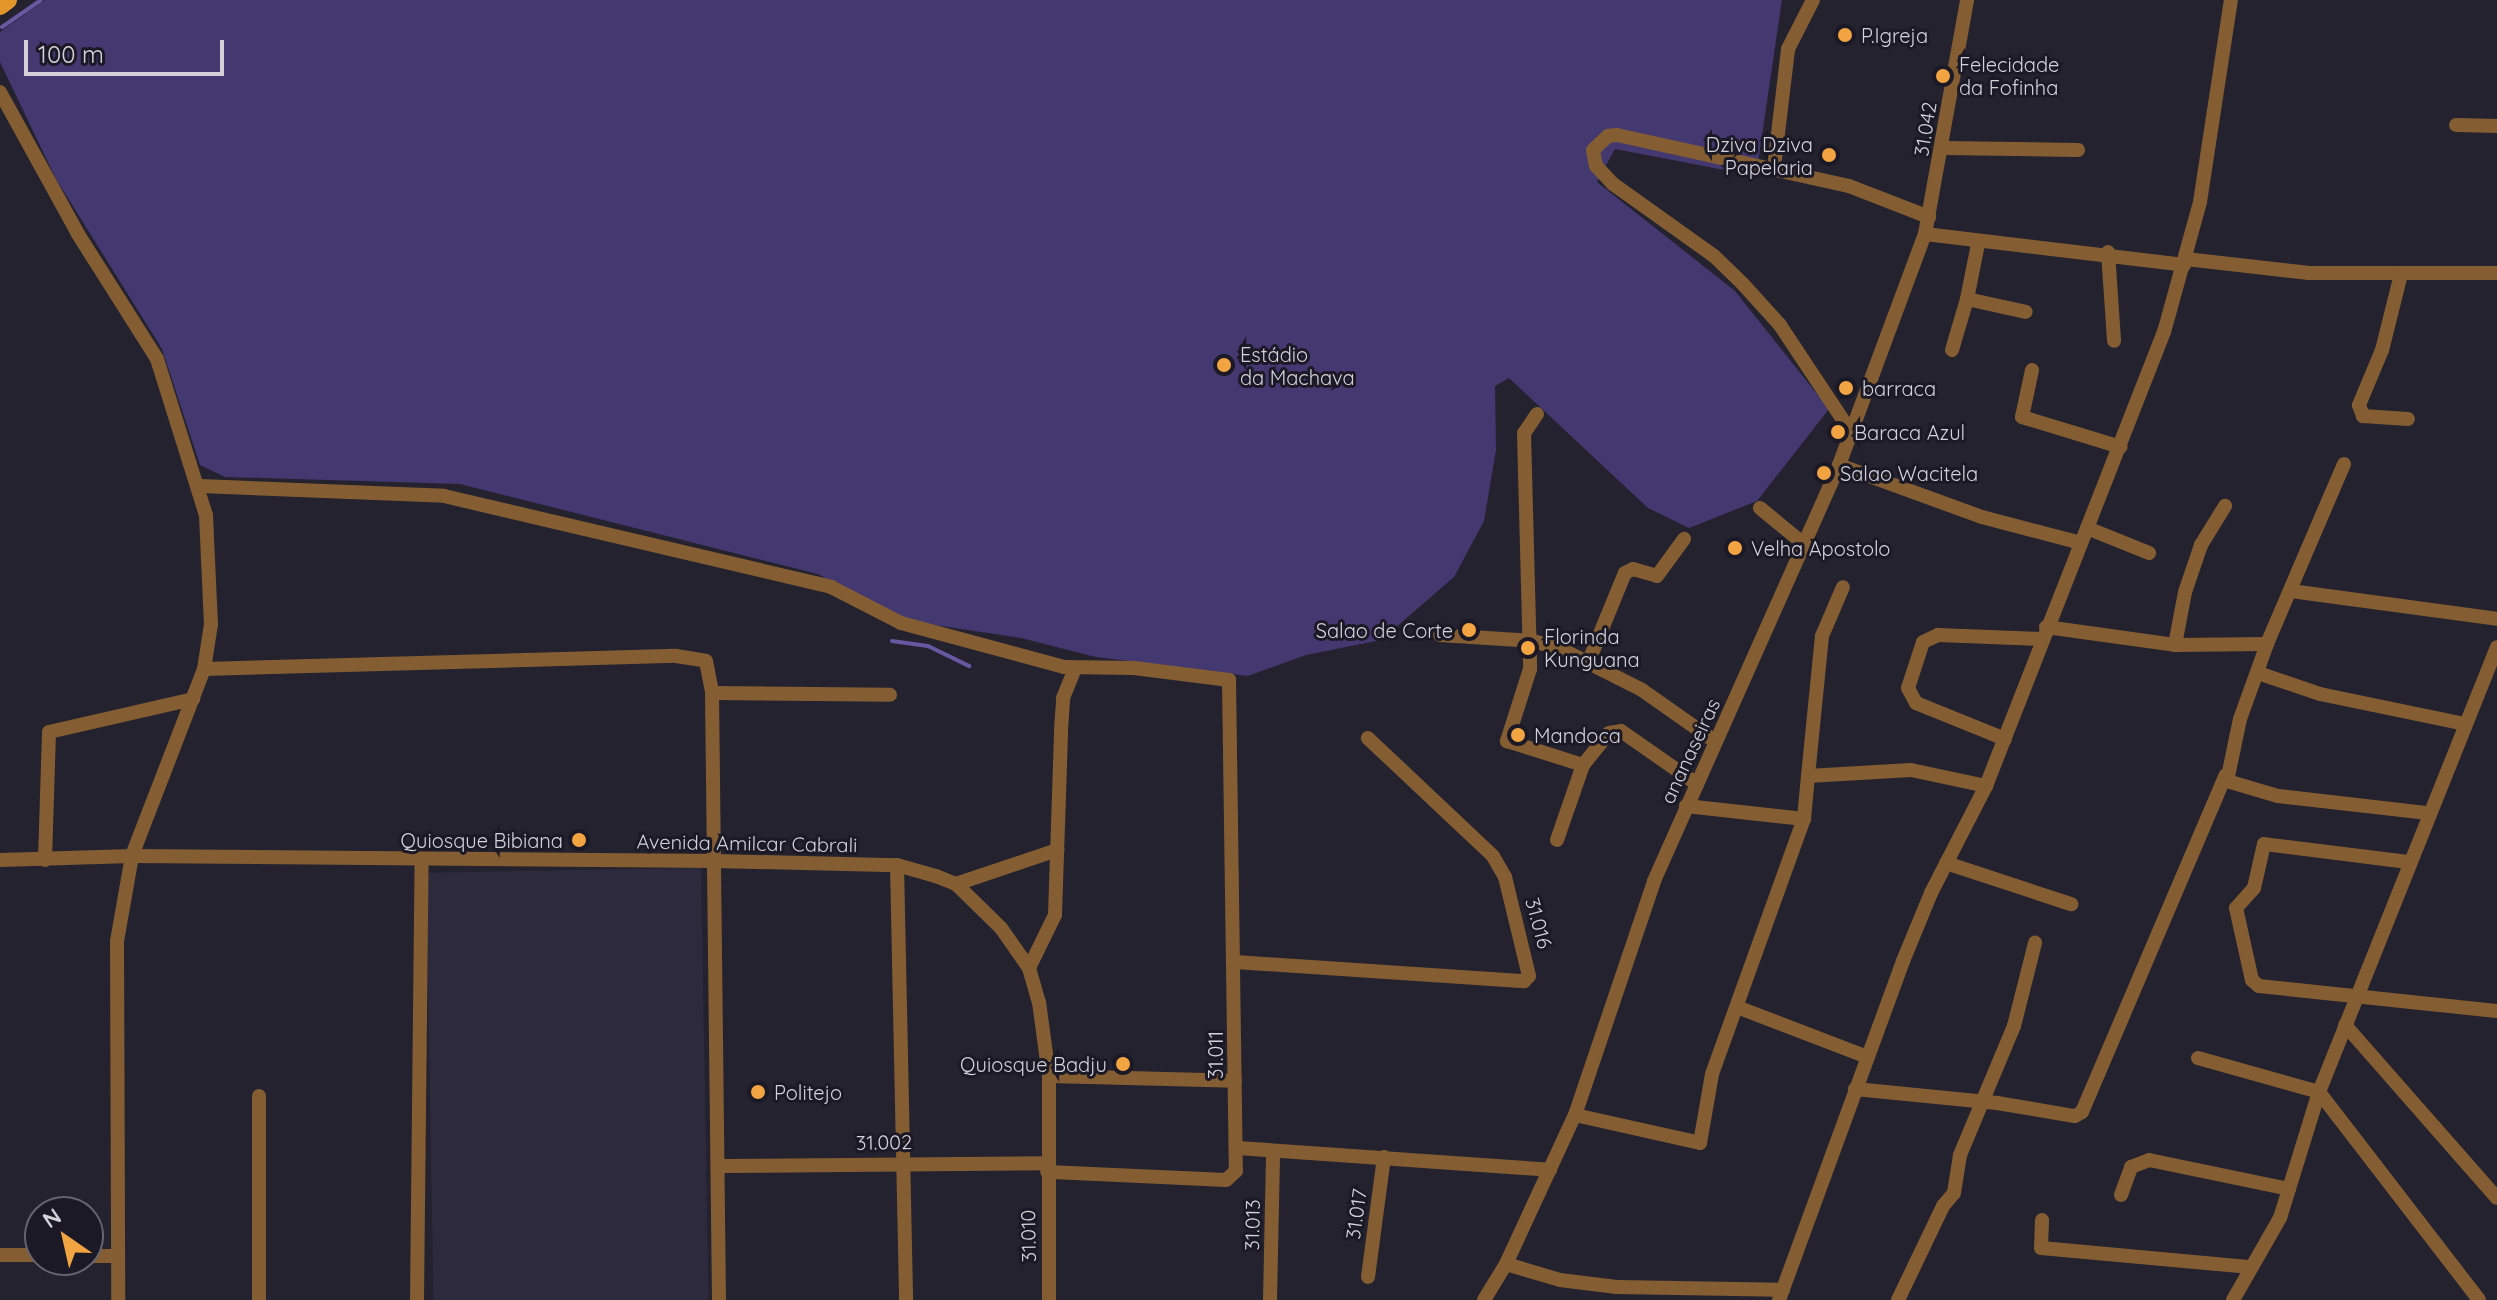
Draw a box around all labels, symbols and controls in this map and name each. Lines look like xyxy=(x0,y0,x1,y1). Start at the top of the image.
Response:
place label: P.Igreja xyxy=(1861,23,1928,47)
scale bar xyxy=(28,24,228,74)
marker: P.Igreja xyxy=(1836,26,1854,44)
text: 100 m xyxy=(38,39,104,69)
place label: Felecidade da Fofinha xyxy=(1959,52,2059,99)
marker: Felecidade da Fofinha xyxy=(1934,67,1952,85)
street label: 31.042 xyxy=(1909,100,1941,158)
place label: Dziva Dziva Papelaria xyxy=(1706,132,1813,179)
marker: Dziva Dziva Papelaria xyxy=(1820,146,1838,164)
place label: Estádio da Machava xyxy=(1240,342,1355,389)
marker: Estádio da Machava xyxy=(1215,356,1233,374)
place label: barraca xyxy=(1862,376,1936,400)
marker: barraca xyxy=(1837,379,1855,397)
place label: Baraca Azul xyxy=(1854,420,1965,444)
marker: Baraca Azul xyxy=(1829,423,1847,441)
place label: Salao Wacitela xyxy=(1840,461,1978,485)
marker: Salao Wacitela xyxy=(1815,464,1833,482)
place label: Velha Apostolo xyxy=(1751,536,1890,560)
marker: Velha Apostolo xyxy=(1726,539,1744,557)
place label: Salao de Corte xyxy=(1316,618,1453,642)
marker: Salao de Corte xyxy=(1460,621,1478,639)
place label: Florinda Kunguana xyxy=(1544,624,1640,671)
marker: Florinda Kunguana xyxy=(1519,639,1537,657)
street label: ananaseiras xyxy=(1655,695,1725,807)
place label: Mandoca xyxy=(1534,723,1621,747)
marker: Mandoca xyxy=(1509,726,1527,744)
place label: Quiosque Bibiana xyxy=(401,828,563,852)
street label: Avenida Amilcar Cabrali xyxy=(636,829,858,857)
marker: Quiosque Bibiana xyxy=(570,831,588,849)
street label: 31.016 xyxy=(1521,895,1557,951)
street label: 31.011 xyxy=(1203,1031,1227,1079)
place label: Quiosque Badju xyxy=(960,1052,1107,1076)
marker: Quiosque Badju xyxy=(1114,1055,1132,1073)
place label: Politejo xyxy=(774,1080,842,1104)
marker: Politejo xyxy=(749,1083,767,1101)
street label: 31.002 xyxy=(856,1130,912,1154)
street label: 31.017 xyxy=(1341,1187,1371,1241)
north arrow xyxy=(24,1196,104,1276)
street label: 31.013 xyxy=(1240,1199,1264,1251)
text: N xyxy=(37,1202,66,1234)
street label: 31.010 xyxy=(1016,1209,1040,1263)

